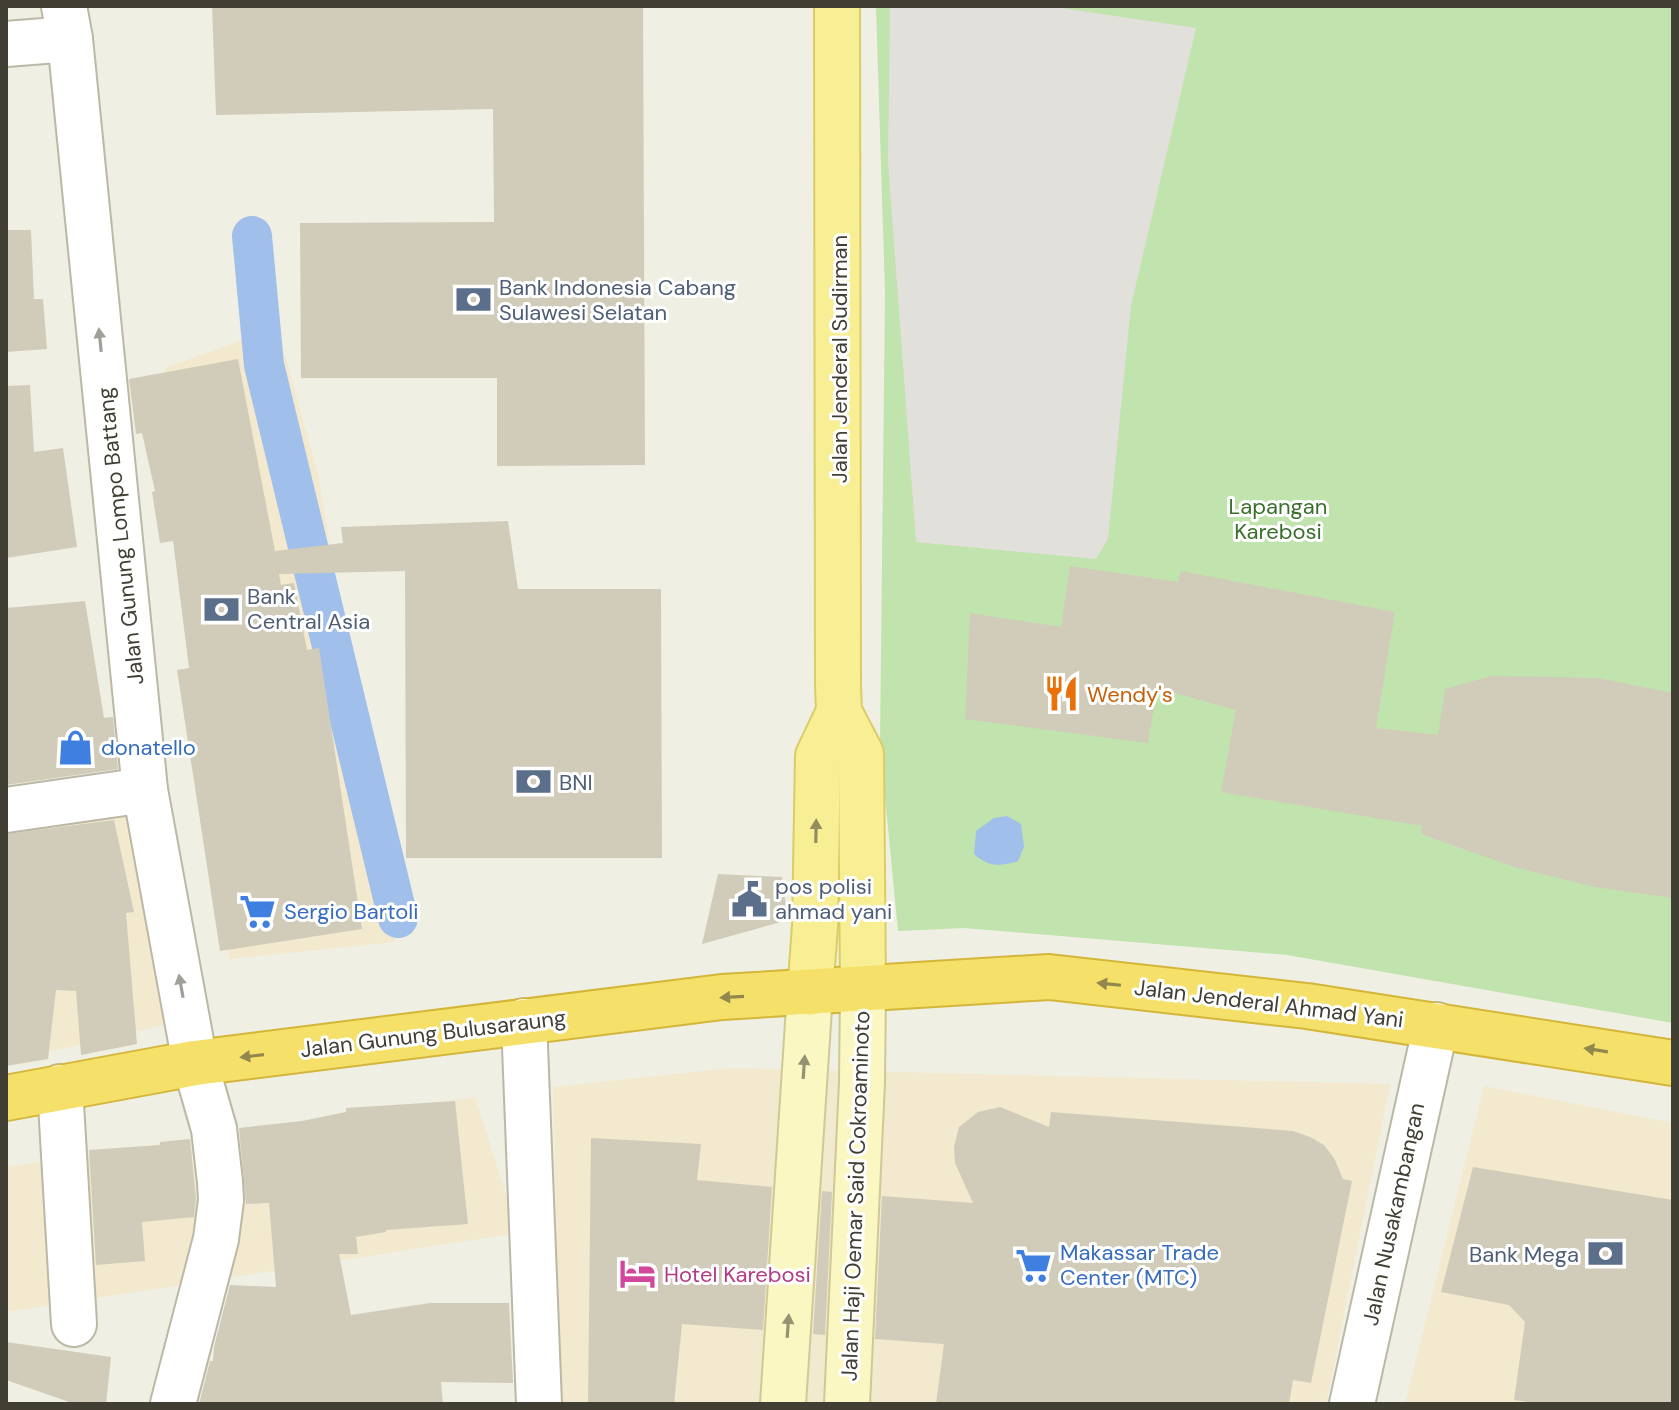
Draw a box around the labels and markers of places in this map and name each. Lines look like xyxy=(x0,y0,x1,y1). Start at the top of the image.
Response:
place label: Bank Indonesia Cabang Sulawesi Selatan xyxy=(499,273,736,327)
bank icon: Bank Indonesia Cabang Sulawesi Selatan xyxy=(454,281,492,319)
place label: Bank Central Asia xyxy=(247,582,370,636)
bank icon: Bank Central Asia xyxy=(202,590,240,628)
restaurant icon: Wendy's xyxy=(1042,675,1080,713)
place label: Wendy's xyxy=(1087,680,1173,709)
shop icon: donatello xyxy=(56,728,94,766)
place label: donatello xyxy=(101,733,196,762)
bank icon: BNI xyxy=(514,763,552,801)
place label: BNI xyxy=(559,768,593,797)
place label: pos polisi ahmad yani xyxy=(775,872,892,926)
public building icon: pos polisi ahmad yani xyxy=(730,880,768,918)
supermarket icon: Sergio Bartoli xyxy=(239,892,277,930)
place label: Sergio Bartoli xyxy=(284,897,419,926)
bank icon: Bank Mega xyxy=(1586,1235,1624,1273)
place label: Makassar Trade Center (MTC) xyxy=(1060,1238,1219,1292)
place label: Bank Mega xyxy=(1469,1240,1579,1269)
supermarket icon: Makassar Trade Center (MTC) xyxy=(1015,1246,1053,1284)
hotel icon: Hotel Karebosi xyxy=(619,1255,657,1293)
place label: Hotel Karebosi xyxy=(664,1260,811,1289)

